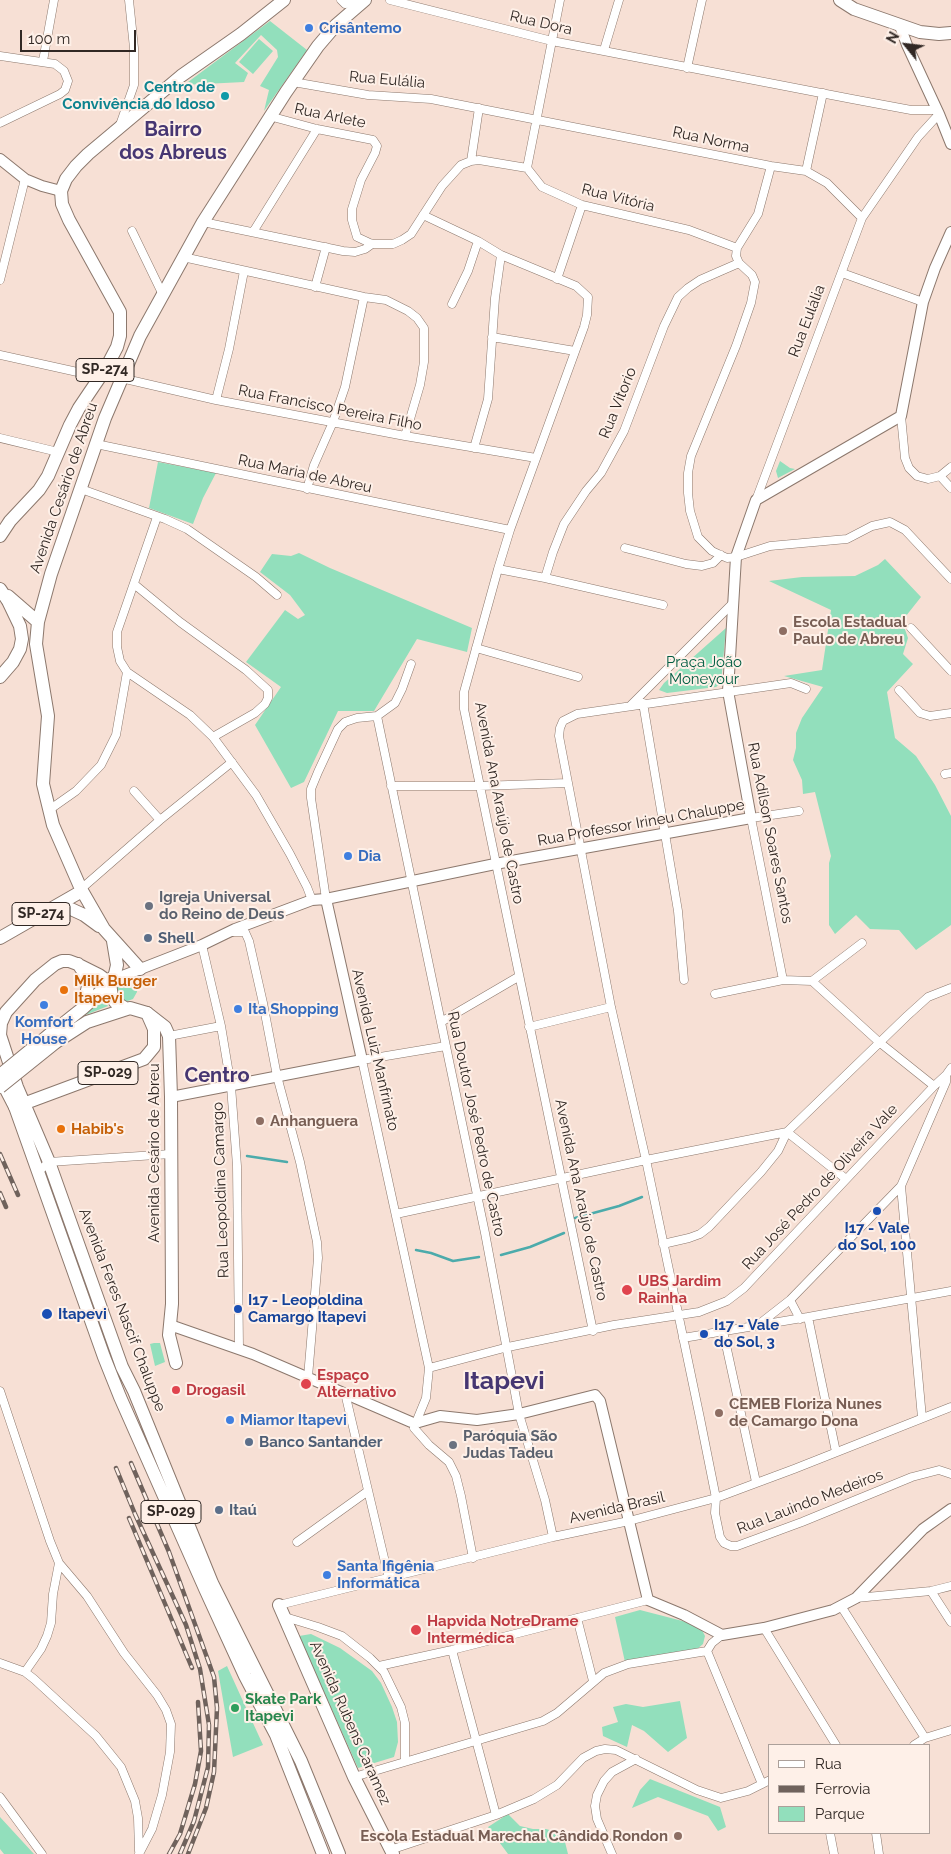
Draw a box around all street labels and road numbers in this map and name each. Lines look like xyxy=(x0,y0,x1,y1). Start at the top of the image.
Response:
street label: Rua Dora xyxy=(508,7,574,39)
street label: Rua Eulália xyxy=(348,68,426,92)
street label: Rua Arlete xyxy=(293,100,367,132)
street label: Rua Norma xyxy=(671,123,751,157)
street label: Rua Vitória xyxy=(580,180,656,216)
street label: Rua Eulália xyxy=(785,282,829,360)
road number: SP-274 xyxy=(76,358,134,382)
street label: Rua Vitorio xyxy=(596,365,640,441)
street label: Rua Francisco Pereira Filho xyxy=(237,381,423,435)
street label: Avenida Cesário de Abreu xyxy=(26,400,102,576)
street label: Rua Maria de Abreu xyxy=(236,451,374,497)
street label: Avenida Ana Araújo de Castro xyxy=(471,700,527,906)
street label: Rua Adilson Soares Santos xyxy=(744,741,796,925)
street label: Rua Professor Irineu Chaluppe xyxy=(536,796,746,850)
road number: SP-274 xyxy=(12,902,70,926)
street label: Avenida Luiz Manfrinato xyxy=(348,967,402,1133)
street label: Rua Doutor José Pedro de Castro xyxy=(443,1010,509,1238)
road number: SP-029 xyxy=(78,1062,138,1084)
street label: Avenida Cesário de Abreu xyxy=(145,1063,163,1243)
street label: Avenida Ana Araújo de Castro xyxy=(551,1098,611,1302)
street label: Rua José Pedro de Oliveira Vale xyxy=(739,1101,901,1273)
street label: Rua Leopoldina Camargo xyxy=(209,1102,233,1278)
street label: Avenida Feres Nascif Chaluppe xyxy=(75,1206,169,1414)
street label: Rua Lauindo Medeiros xyxy=(734,1466,886,1538)
street label: Avenida Brasil xyxy=(567,1488,667,1528)
road number: SP-029 xyxy=(141,1500,201,1524)
street label: Avenida Rubens Caramez xyxy=(306,1638,394,1808)

